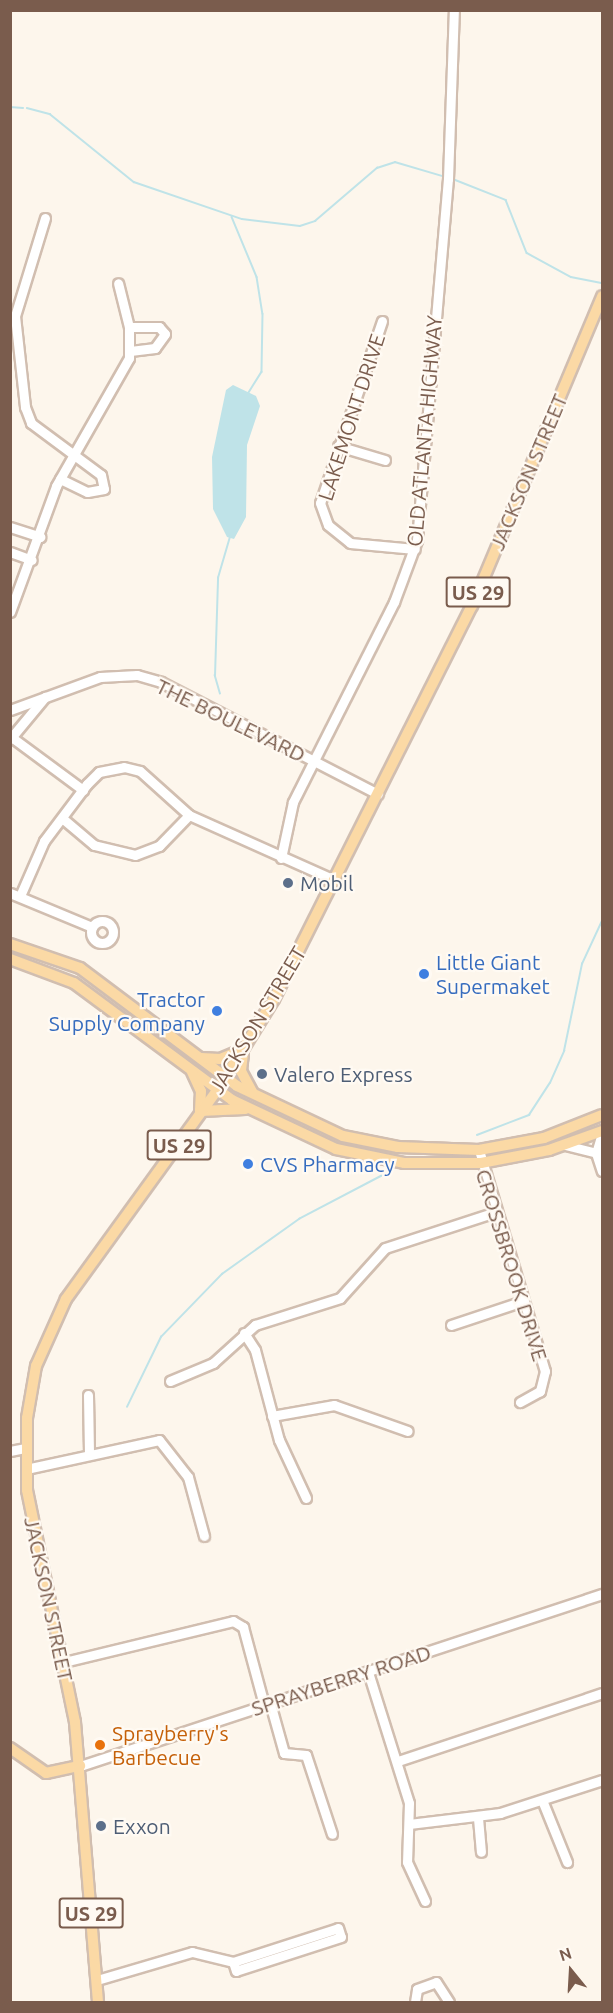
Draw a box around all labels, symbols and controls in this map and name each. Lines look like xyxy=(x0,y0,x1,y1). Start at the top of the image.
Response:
street label: OLD ATLANTA HIGHWAY xyxy=(401,314,447,548)
street label: LAKEMONT DRIVE xyxy=(312,330,390,504)
street label: JACKSON STREET xyxy=(484,390,572,554)
road number: US 29 xyxy=(445,575,511,609)
street label: THE BOULEVARD xyxy=(152,673,310,767)
place label: Mobil xyxy=(300,870,353,896)
marker: Mobil xyxy=(281,876,295,890)
street label: JACKSON STREET xyxy=(203,942,311,1098)
place label: Little Giant Supermaket xyxy=(436,949,550,999)
marker: Little Giant Supermaket xyxy=(417,967,431,981)
place label: Tractor Supply Company xyxy=(49,986,205,1036)
marker: Tractor Supply Company xyxy=(210,1004,224,1018)
place label: Valero Express xyxy=(274,1061,413,1087)
marker: Valero Express xyxy=(255,1067,269,1081)
road number: US 29 xyxy=(146,1128,212,1162)
place label: CVS Pharmacy xyxy=(260,1151,395,1177)
marker: CVS Pharmacy xyxy=(241,1157,255,1171)
street label: CROSSBROOK DRIVE xyxy=(471,1166,553,1364)
street label: JACKSON STREET xyxy=(19,1514,79,1684)
street label: SPRAYBERRY ROAD xyxy=(248,1639,434,1721)
place label: Sprayberry's Barbecue xyxy=(112,1720,229,1770)
marker: Sprayberry's Barbecue xyxy=(93,1738,107,1752)
place label: Exxon xyxy=(113,1813,171,1839)
marker: Exxon xyxy=(94,1819,108,1833)
road number: US 29 xyxy=(58,1896,124,1930)
north arrow xyxy=(541,1941,601,2001)
text: N xyxy=(557,1943,574,1964)

